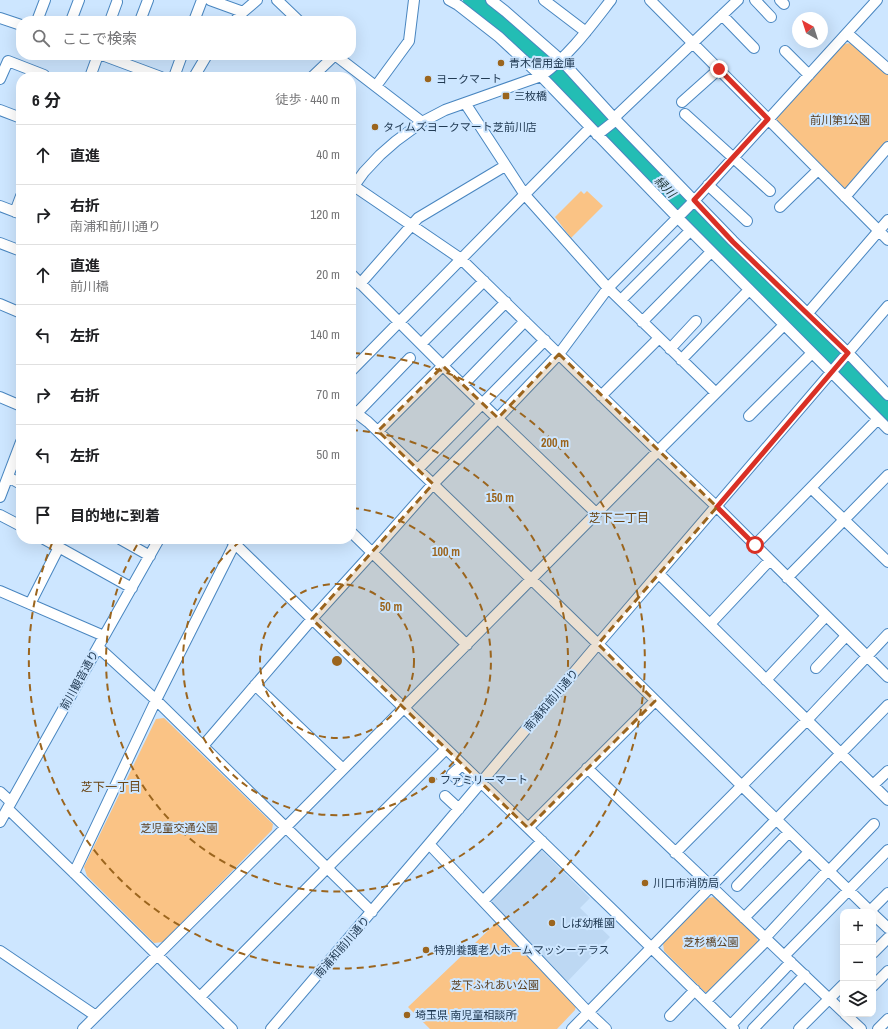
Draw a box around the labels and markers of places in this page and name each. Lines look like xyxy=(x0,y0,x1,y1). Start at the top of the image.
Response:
place label: 青木信用金庫 xyxy=(509,56,575,70)
marker: 青木信用金庫 xyxy=(496,58,506,68)
place label: ヨークマート xyxy=(436,72,502,86)
marker: ヨークマート xyxy=(423,74,433,84)
place label: 三枚橋 xyxy=(514,89,547,103)
marker: 三枚橋 xyxy=(501,91,511,101)
place label: タイムズヨークマート芝前川店 xyxy=(383,120,537,134)
marker: タイムズヨークマート芝前川店 xyxy=(370,122,380,132)
centre of rings xyxy=(330,654,344,668)
place label: ファミリーマート xyxy=(440,773,528,787)
marker: ファミリーマート xyxy=(427,775,437,785)
place label: 川口市消防局 xyxy=(653,876,719,890)
marker: 川口市消防局 xyxy=(640,878,650,888)
place label: しば幼稚園 xyxy=(560,916,615,930)
marker: しば幼稚園 xyxy=(547,918,557,928)
place label: 特別養護老人ホームマッシーテラス xyxy=(434,943,609,957)
marker: 特別養護老人ホームマッシーテラス xyxy=(421,945,431,955)
place label: 埼玉県 南児童相談所 xyxy=(415,1008,518,1022)
marker: 埼玉県 南児童相談所 xyxy=(402,1010,412,1020)

